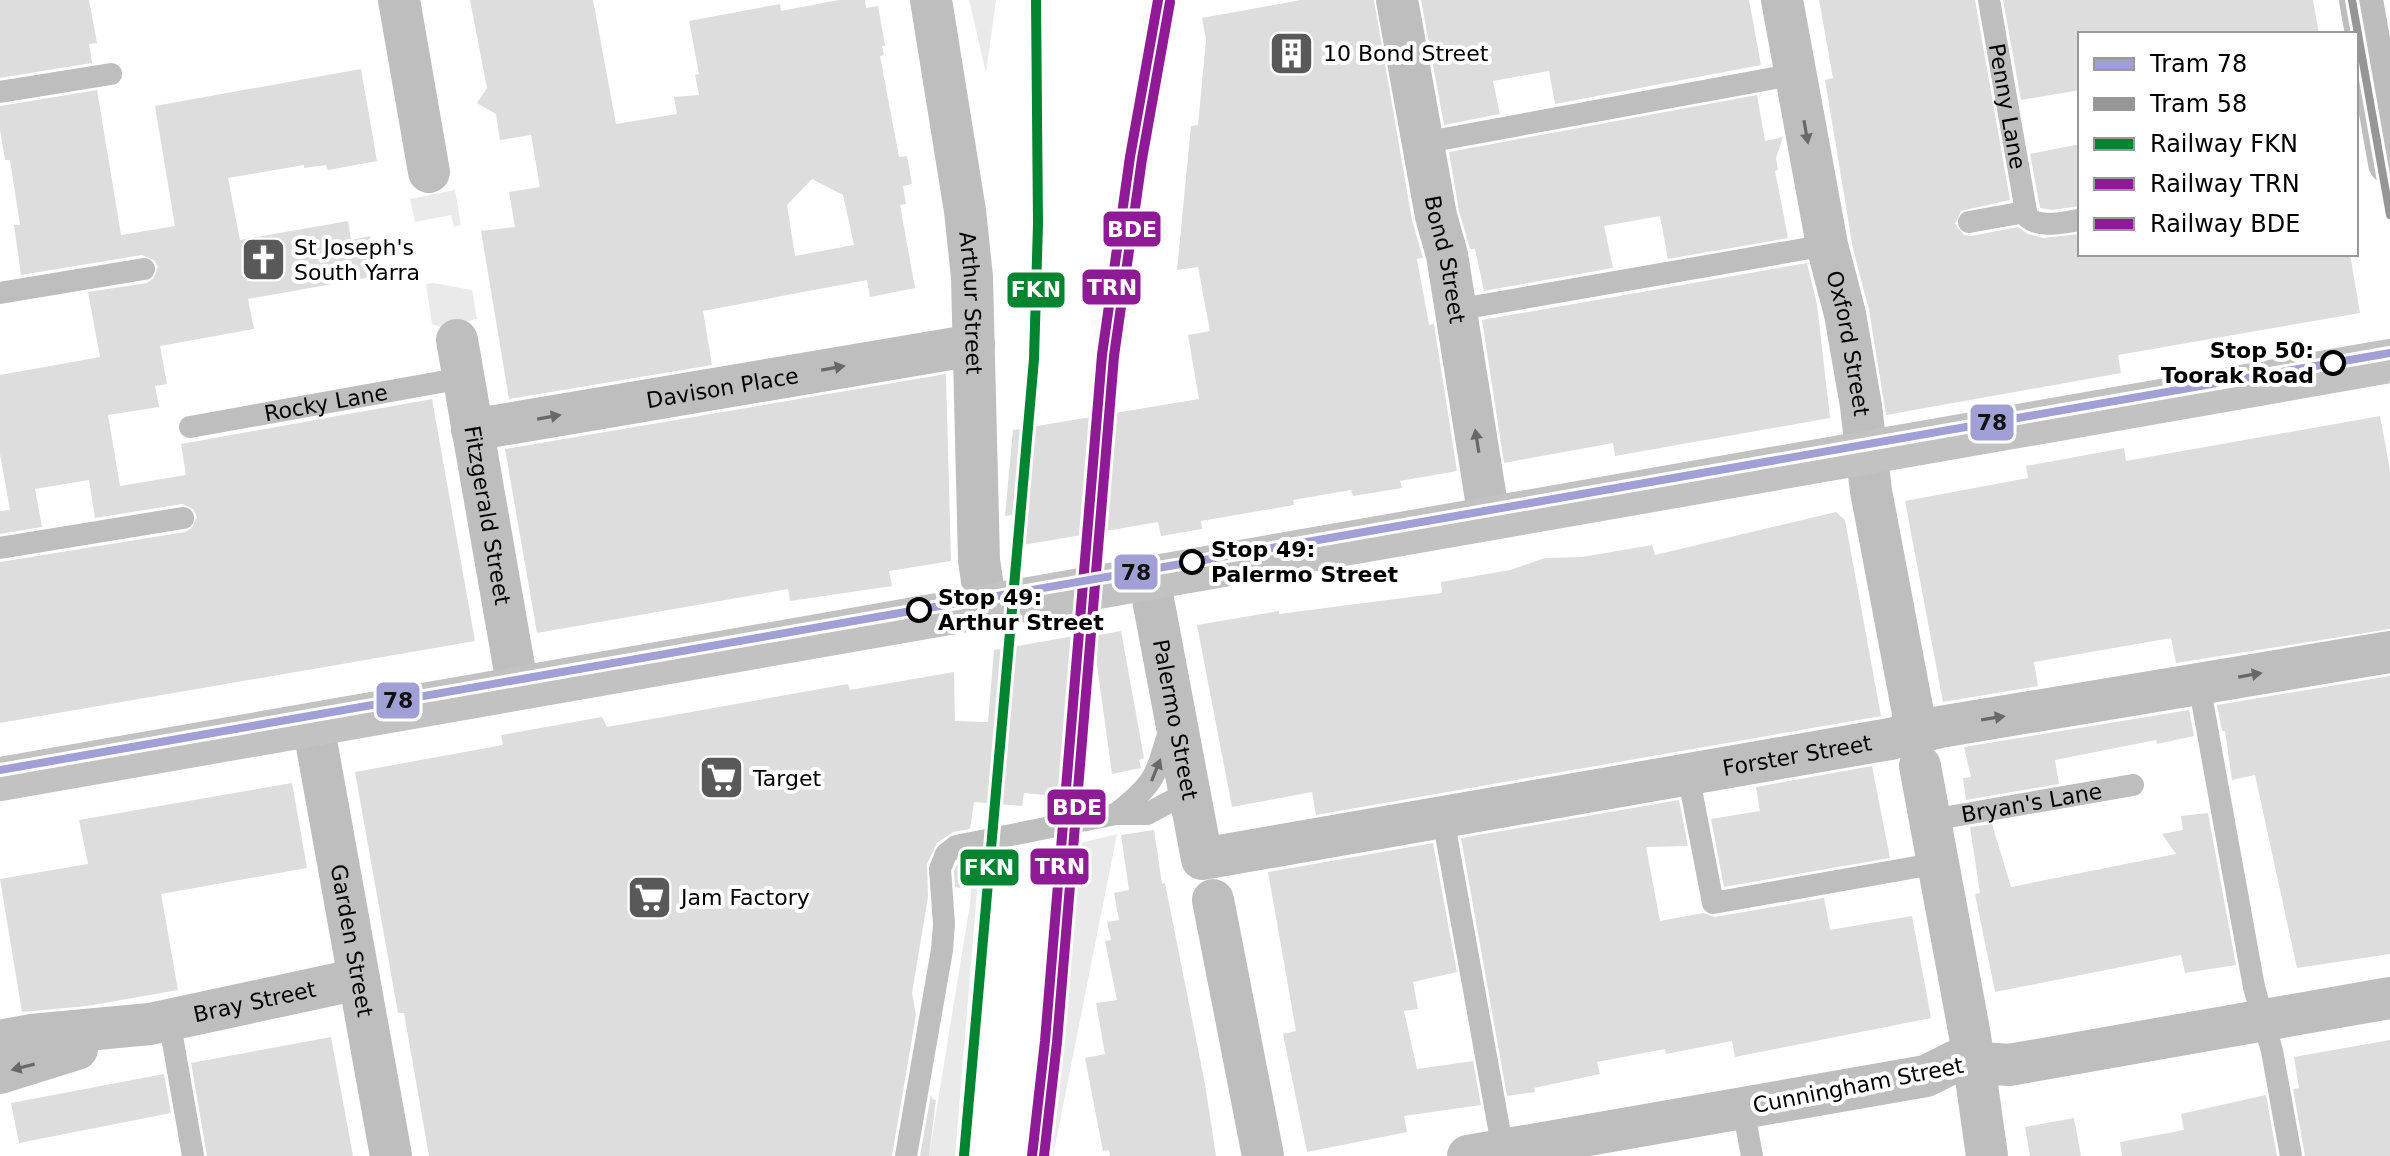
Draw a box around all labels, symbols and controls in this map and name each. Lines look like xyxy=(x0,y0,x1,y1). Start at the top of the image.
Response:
building icon: 10 Bond Street xyxy=(1268,29,1316,77)
legend xyxy=(2078,32,2358,256)
place label: 10 Bond Street xyxy=(1323,41,1489,66)
street label: Penny Lane xyxy=(1984,42,2030,171)
text: Tram 78 xyxy=(2149,50,2247,78)
text: Tram 58 xyxy=(2149,90,2247,118)
one-way arrow xyxy=(1801,120,1813,145)
text: Railway FKN xyxy=(2150,130,2298,158)
text: Railway TRN xyxy=(2150,170,2300,198)
street label: Bond Street xyxy=(1420,194,1470,326)
line badge: BDE xyxy=(1102,210,1162,248)
text: Railway BDE xyxy=(2150,210,2300,238)
text: BDE xyxy=(1107,217,1157,242)
street label: Arthur Street xyxy=(954,230,986,375)
place label: St Joseph's South Yarra xyxy=(294,235,420,285)
church icon: St Joseph's South Yarra xyxy=(239,236,287,284)
line badge: TRN xyxy=(1081,268,1142,306)
street label: Oxford Street xyxy=(1821,268,1874,418)
line badge: FKN xyxy=(1006,271,1066,309)
text: TRN xyxy=(1087,275,1137,300)
text: FKN xyxy=(1011,277,1061,302)
place label: Stop 50: Toorak Road xyxy=(2161,338,2314,388)
marker: Stop 50: Toorak Road xyxy=(2321,351,2345,375)
one-way arrow xyxy=(821,362,846,374)
street label: Davison Place xyxy=(644,363,801,413)
street label: Rocky Lane xyxy=(262,380,390,426)
line badge: 78 xyxy=(1969,403,2015,442)
one-way arrow xyxy=(537,410,562,423)
text: 78 xyxy=(1977,410,2007,435)
street label: Fitzgerald Street xyxy=(459,424,515,607)
one-way arrow xyxy=(1470,428,1482,453)
place label: Stop 49: Palermo Street xyxy=(1211,537,1398,587)
marker: Stop 49: Palermo Street xyxy=(1180,550,1204,574)
line badge: 78 xyxy=(1113,553,1159,591)
text: 78 xyxy=(1121,560,1151,585)
place label: Stop 49: Arthur Street xyxy=(938,585,1104,635)
marker: Stop 49: Arthur Street xyxy=(907,598,931,622)
street label: Palermo Street xyxy=(1148,637,1203,802)
one-way arrow xyxy=(2237,669,2262,681)
line badge: 78 xyxy=(375,681,421,720)
text: 78 xyxy=(383,688,413,713)
one-way arrow xyxy=(1981,712,2006,724)
street label: Forster Street xyxy=(1721,730,1874,781)
supermarket icon: Target xyxy=(698,754,746,802)
one-way arrow xyxy=(1150,758,1163,782)
place label: Target xyxy=(752,766,821,791)
street label: Bryan's Lane xyxy=(1959,779,2104,828)
line badge: BDE xyxy=(1046,788,1107,826)
text: BDE xyxy=(1052,795,1102,820)
line badge: TRN xyxy=(1029,847,1090,886)
line badge: FKN xyxy=(959,848,1020,887)
text: TRN xyxy=(1035,854,1085,879)
text: FKN xyxy=(964,855,1014,880)
street label: Garden Street xyxy=(326,862,378,1019)
supermarket icon: Jam Factory xyxy=(626,873,674,921)
place label: Jam Factory xyxy=(679,885,810,910)
street label: Bray Street xyxy=(191,977,318,1027)
street label: Cunningham Street xyxy=(1751,1053,1966,1118)
one-way arrow xyxy=(10,1061,35,1073)

